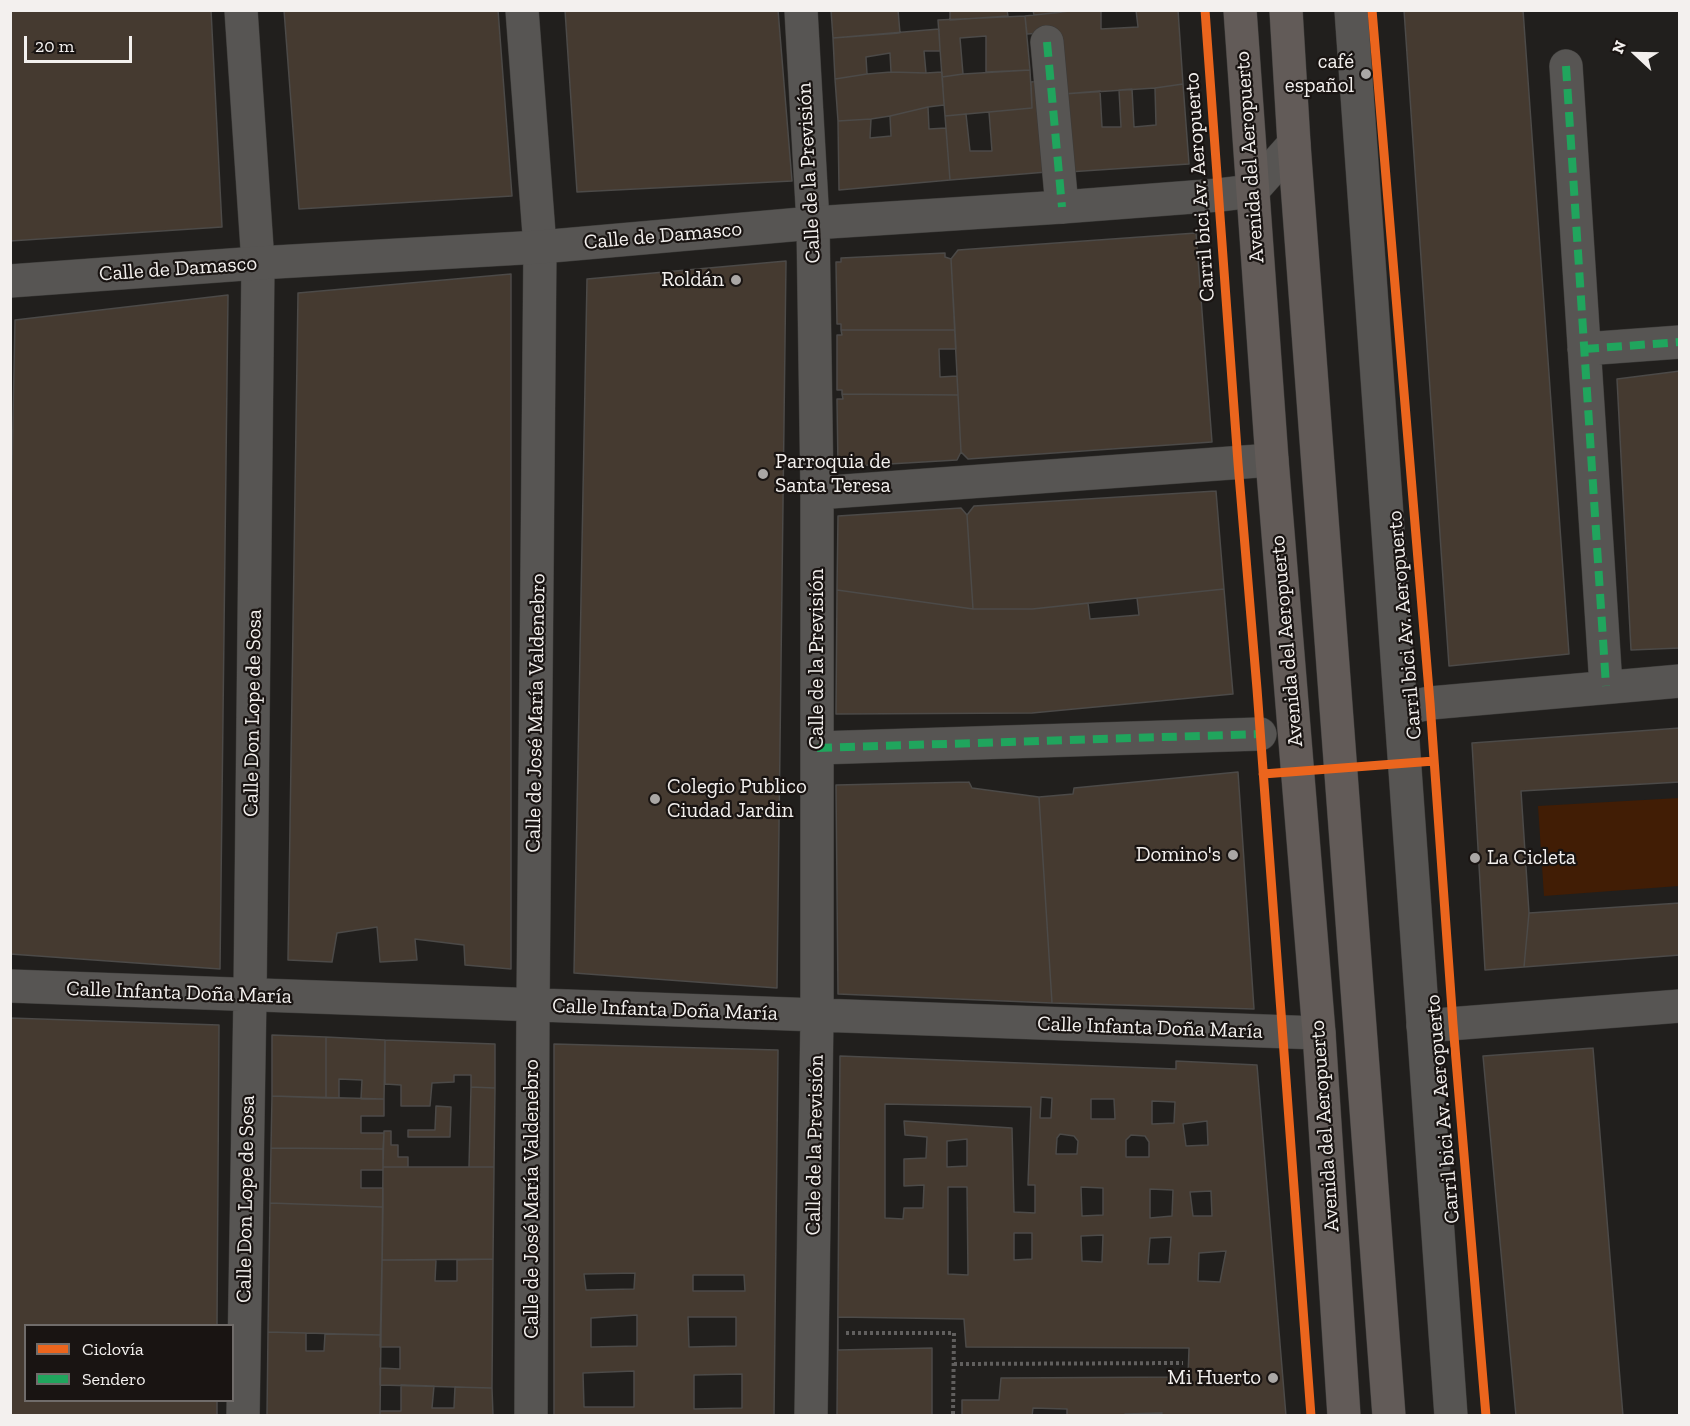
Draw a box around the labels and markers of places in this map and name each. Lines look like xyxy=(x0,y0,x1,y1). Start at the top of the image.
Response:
place label: café español xyxy=(1285,49,1354,99)
marker: café español xyxy=(1359,67,1373,81)
place label: Roldán xyxy=(661,267,724,293)
marker: Roldán xyxy=(729,273,743,287)
place label: Parroquia de Santa Teresa xyxy=(775,449,891,499)
marker: Parroquia de Santa Teresa xyxy=(756,467,770,481)
place label: Colegio Publico Ciudad Jardin xyxy=(667,774,807,824)
marker: Colegio Publico Ciudad Jardin xyxy=(648,792,662,806)
place label: Domino's xyxy=(1136,842,1221,868)
place label: La Cicleta xyxy=(1487,845,1576,871)
marker: Domino's xyxy=(1226,848,1240,862)
marker: La Cicleta xyxy=(1468,851,1482,865)
place label: Mi Huerto xyxy=(1167,1365,1261,1391)
marker: Mi Huerto xyxy=(1266,1371,1280,1385)

